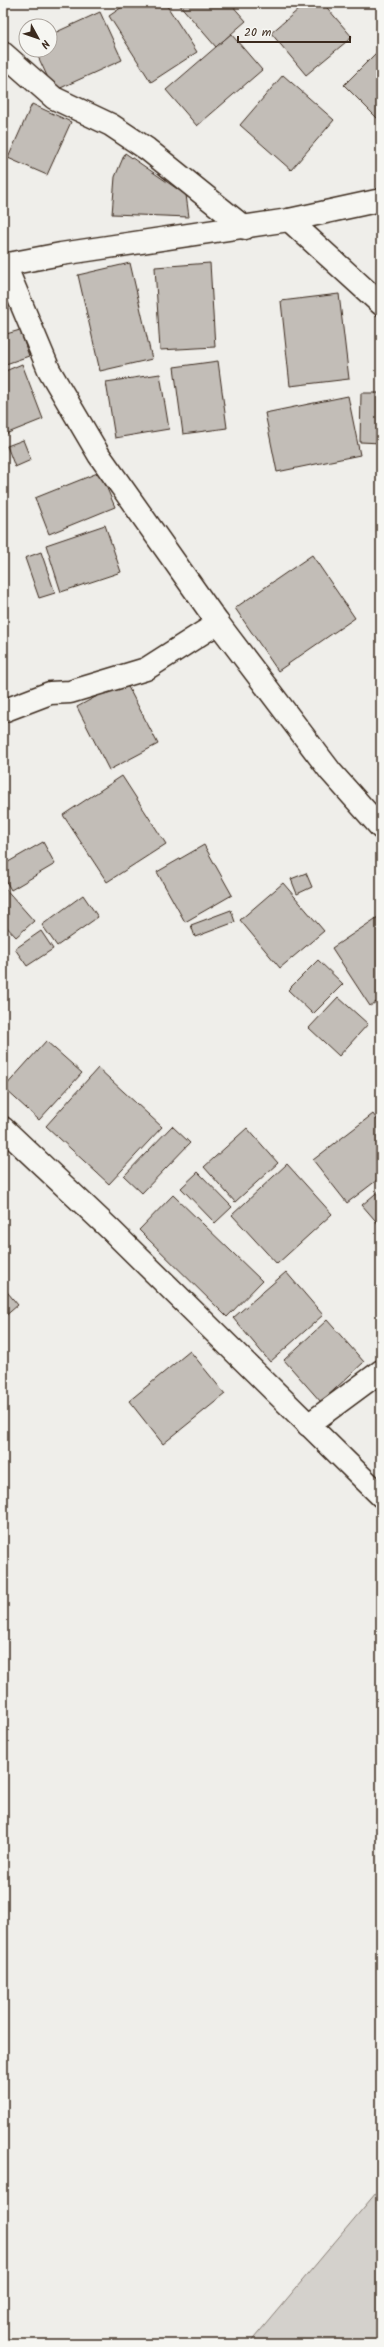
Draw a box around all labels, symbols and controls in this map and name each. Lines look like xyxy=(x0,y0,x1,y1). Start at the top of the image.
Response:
north arrow xyxy=(18,18,58,58)
scale bar xyxy=(238,18,350,44)
text: 20 m xyxy=(244,23,272,42)
text: N xyxy=(36,35,54,52)

